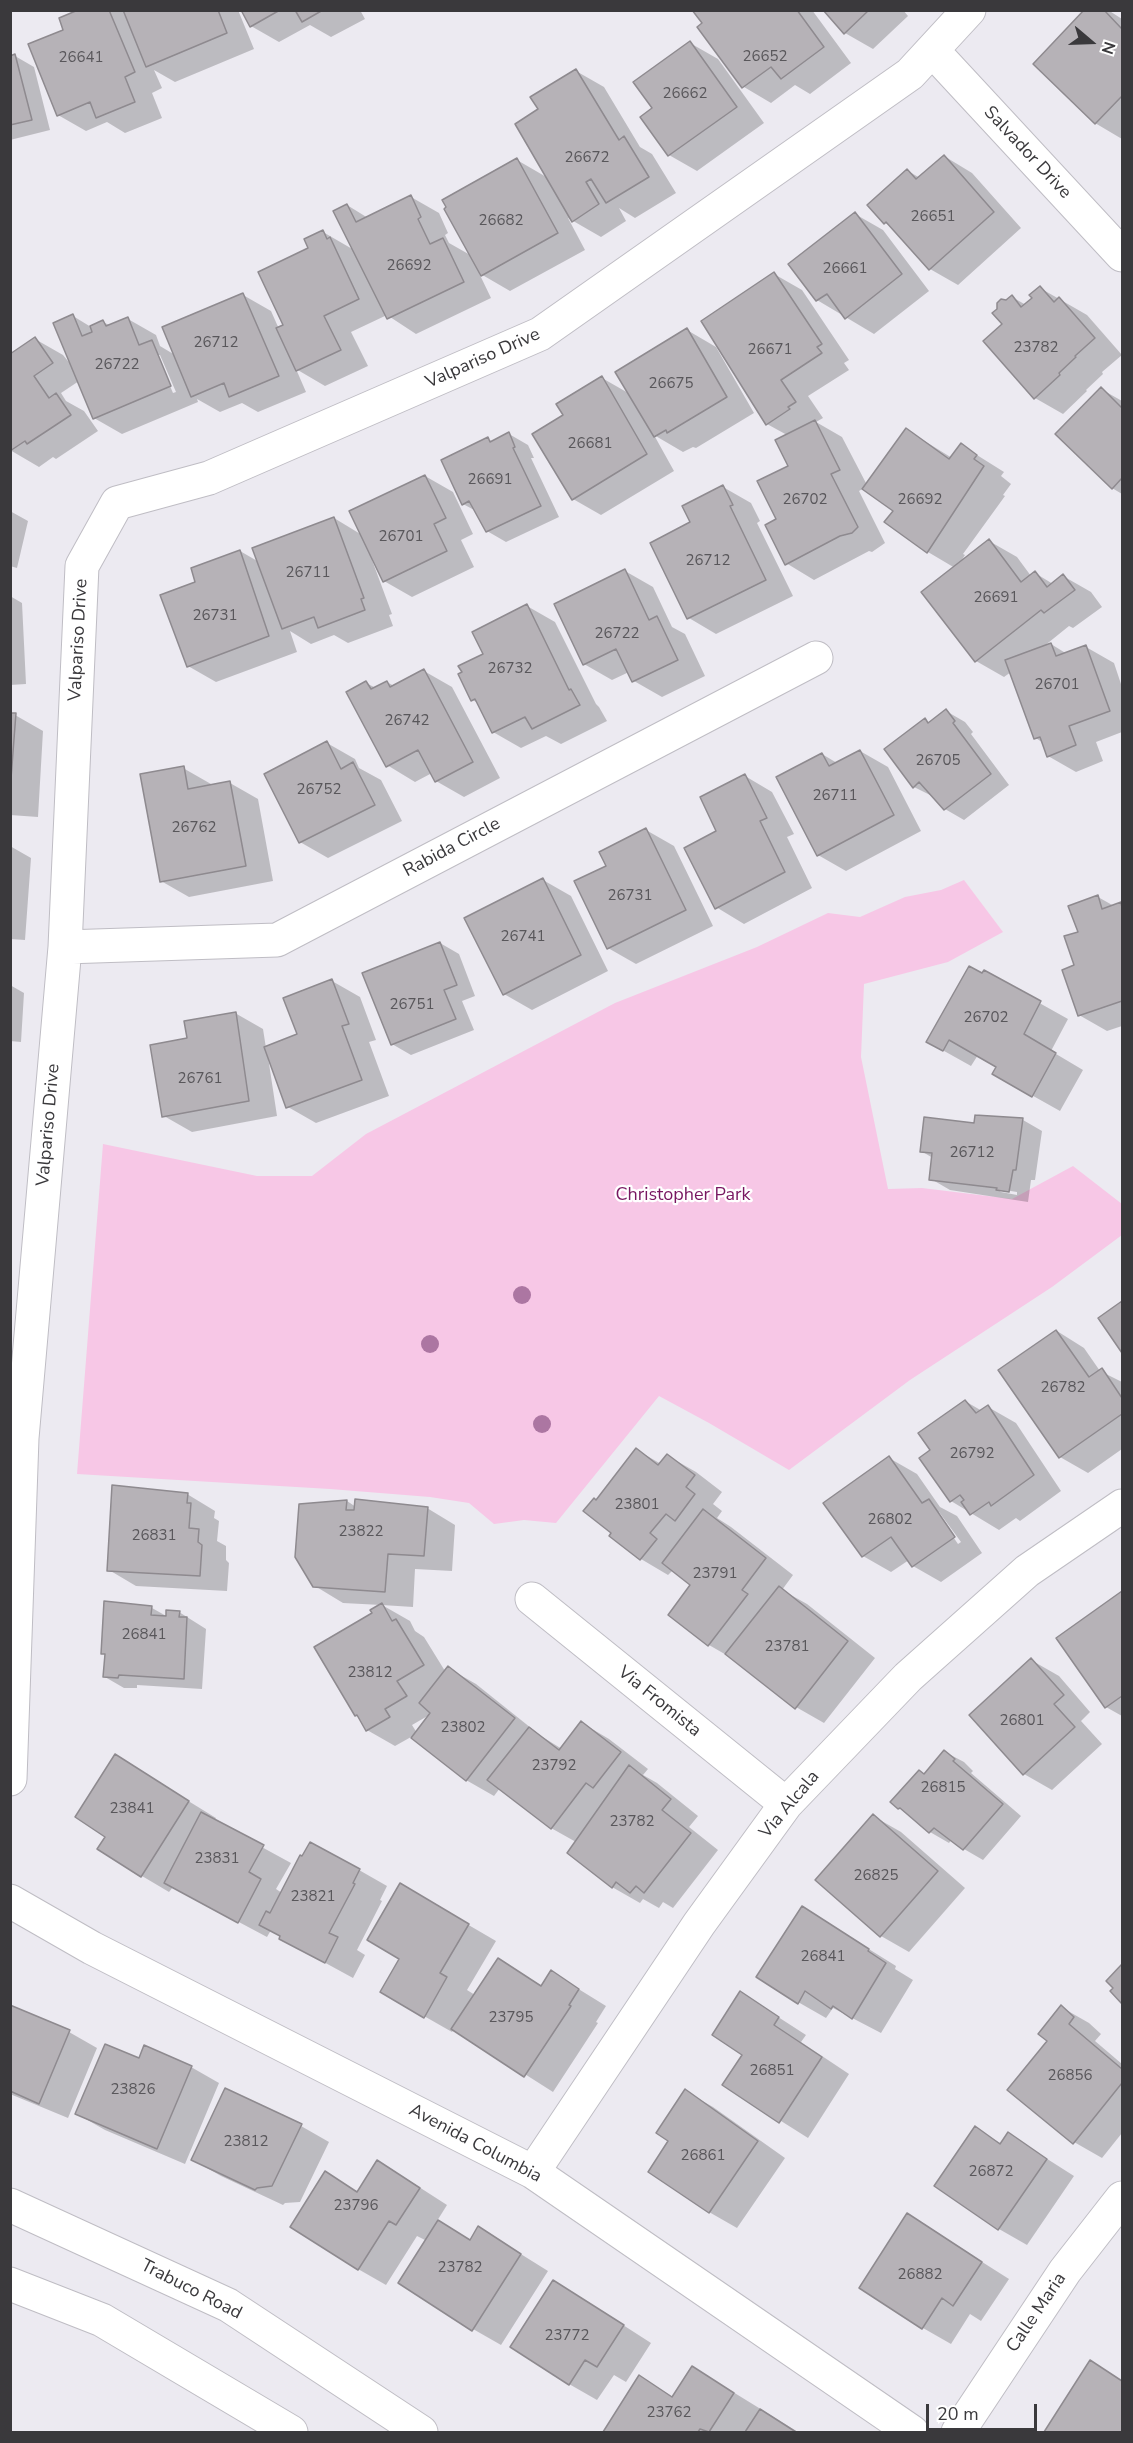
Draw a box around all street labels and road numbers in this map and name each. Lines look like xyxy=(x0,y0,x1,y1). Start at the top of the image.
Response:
street label: Salvador Drive xyxy=(979,102,1075,204)
street label: Valpariso Drive xyxy=(422,324,544,394)
street label: Valpariso Drive xyxy=(65,578,93,702)
street label: Rabida Circle xyxy=(400,813,504,883)
street label: Valpariso Drive xyxy=(33,1063,65,1187)
street label: Via Fromista xyxy=(613,1662,705,1742)
street label: Via Alcala xyxy=(755,1767,825,1843)
street label: Avenida Columbia xyxy=(405,2100,545,2188)
street label: Trabuco Road xyxy=(137,2255,245,2325)
street label: Calle Maria xyxy=(1003,2269,1071,2357)

